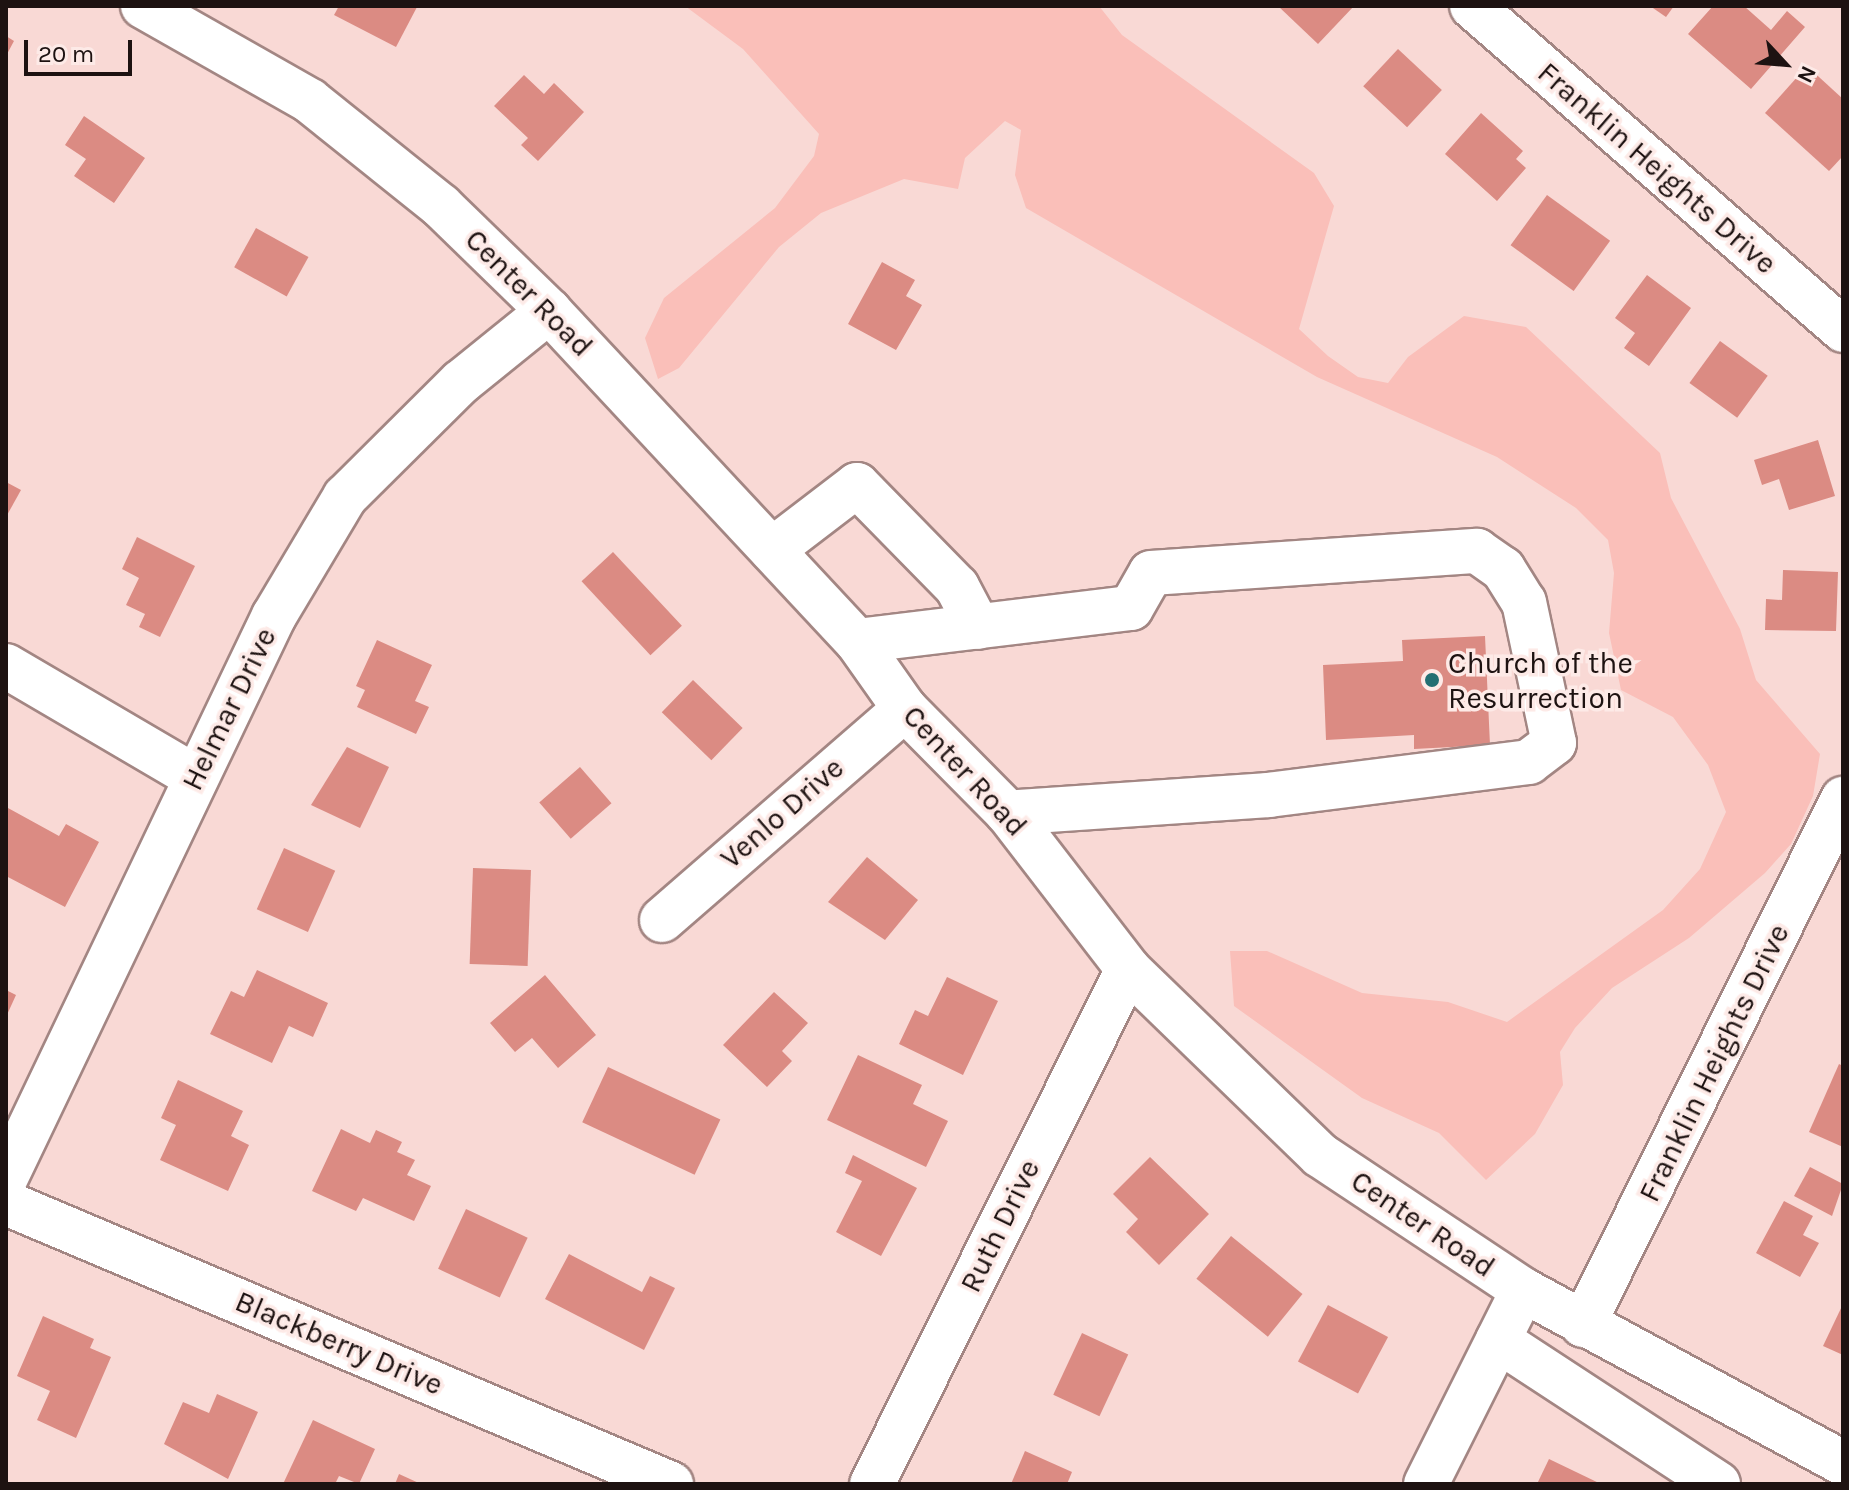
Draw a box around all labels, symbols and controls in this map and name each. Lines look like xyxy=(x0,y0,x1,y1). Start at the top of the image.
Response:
scale bar xyxy=(28,24,136,74)
north arrow xyxy=(1745,24,1825,104)
text: 20 m xyxy=(38,40,94,68)
street label: Franklin Heights Drive xyxy=(1530,55,1784,281)
text: N xyxy=(1791,62,1822,87)
street label: Center Road xyxy=(458,222,600,364)
street label: Helmar Drive xyxy=(174,622,284,796)
place label: Church of the Resurrection xyxy=(1448,645,1633,716)
marker: Church of the Resurrection xyxy=(1423,671,1441,689)
street label: Center Road xyxy=(895,698,1035,844)
street label: Venlo Drive xyxy=(713,750,851,876)
street label: Franklin Heights Drive xyxy=(1631,918,1797,1208)
street label: Ruth Drive xyxy=(952,1154,1048,1298)
street label: Center Road xyxy=(1344,1163,1502,1285)
street label: Blackberry Drive xyxy=(230,1283,448,1403)

